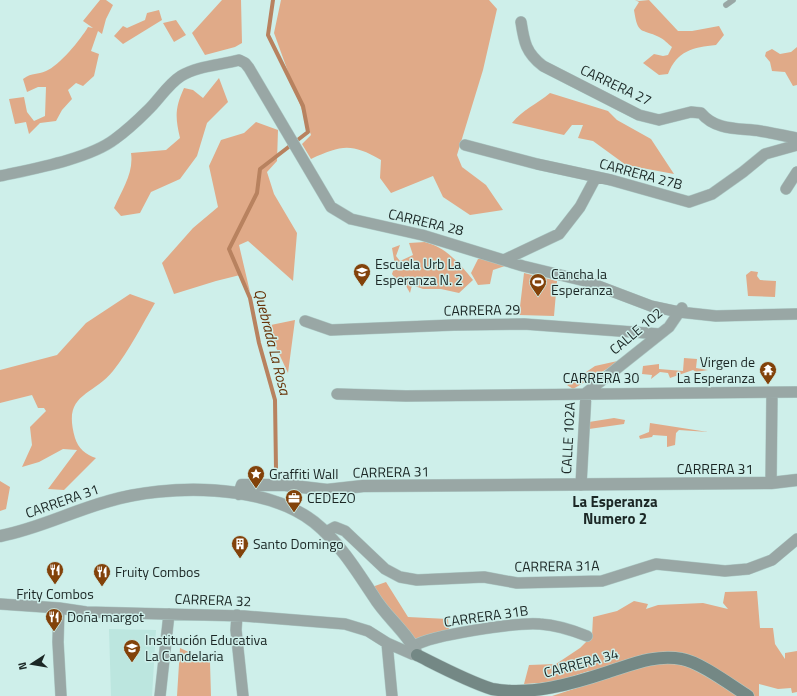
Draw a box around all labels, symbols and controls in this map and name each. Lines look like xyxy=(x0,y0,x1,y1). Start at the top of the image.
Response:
street label: CARRERA 27 xyxy=(577,59,655,110)
street label: CARRERA 27B xyxy=(597,152,685,195)
street label: CARRERA 28 xyxy=(386,203,466,240)
place label: Escuela Urb La Esperanza N. 2 xyxy=(375,253,463,290)
school or university icon: Escuela Urb La Esperanza N. 2 xyxy=(352,262,372,287)
place label: Cancha la Esperanza xyxy=(551,263,612,300)
sports icon: Cancha la Esperanza xyxy=(528,272,548,297)
water label: Quebrada La Rosa xyxy=(248,286,297,399)
street label: CARRERA 29 xyxy=(444,298,521,321)
street label: CALLE 102 xyxy=(605,302,667,359)
place label: Virgen de La Esperanza xyxy=(677,351,755,388)
temple icon: Virgen de La Esperanza xyxy=(758,360,778,385)
street label: CARRERA 30 xyxy=(563,367,639,388)
street label: CALLE 102A xyxy=(555,401,580,475)
street label: CARRERA 31 xyxy=(677,458,753,479)
street label: CARRERA 31 xyxy=(353,460,429,483)
place label: Graffiti Wall xyxy=(269,463,339,484)
place icon: Graffiti Wall xyxy=(246,464,266,489)
street label: CARRERA 31 xyxy=(22,478,101,523)
place label: CEDEZO xyxy=(307,487,356,508)
office icon: CEDEZO xyxy=(284,488,304,513)
district label: La Esperanza Numero 2 xyxy=(572,490,658,530)
place label: Santo Domingo xyxy=(253,533,344,554)
building icon: Santo Domingo xyxy=(230,534,250,559)
street label: CARRERA 31A xyxy=(514,554,600,577)
restaurant icon: Frity Combos xyxy=(45,560,65,585)
place label: Fruity Combos xyxy=(115,561,200,582)
restaurant icon: Fruity Combos xyxy=(92,562,112,587)
place label: Frity Combos xyxy=(16,583,94,604)
street label: CARRERA 32 xyxy=(174,588,252,611)
street label: CARRERA 31B xyxy=(442,599,530,632)
place label: Doña margot xyxy=(67,606,144,627)
restaurant icon: Doña margot xyxy=(44,607,64,632)
place label: Institución Educativa La Candelaria xyxy=(145,629,267,666)
school or university icon: Institución Educativa La Candelaria xyxy=(122,638,142,663)
street label: CARRERA 34 xyxy=(541,642,621,683)
north arrow xyxy=(12,644,52,684)
text: N xyxy=(14,661,31,671)

